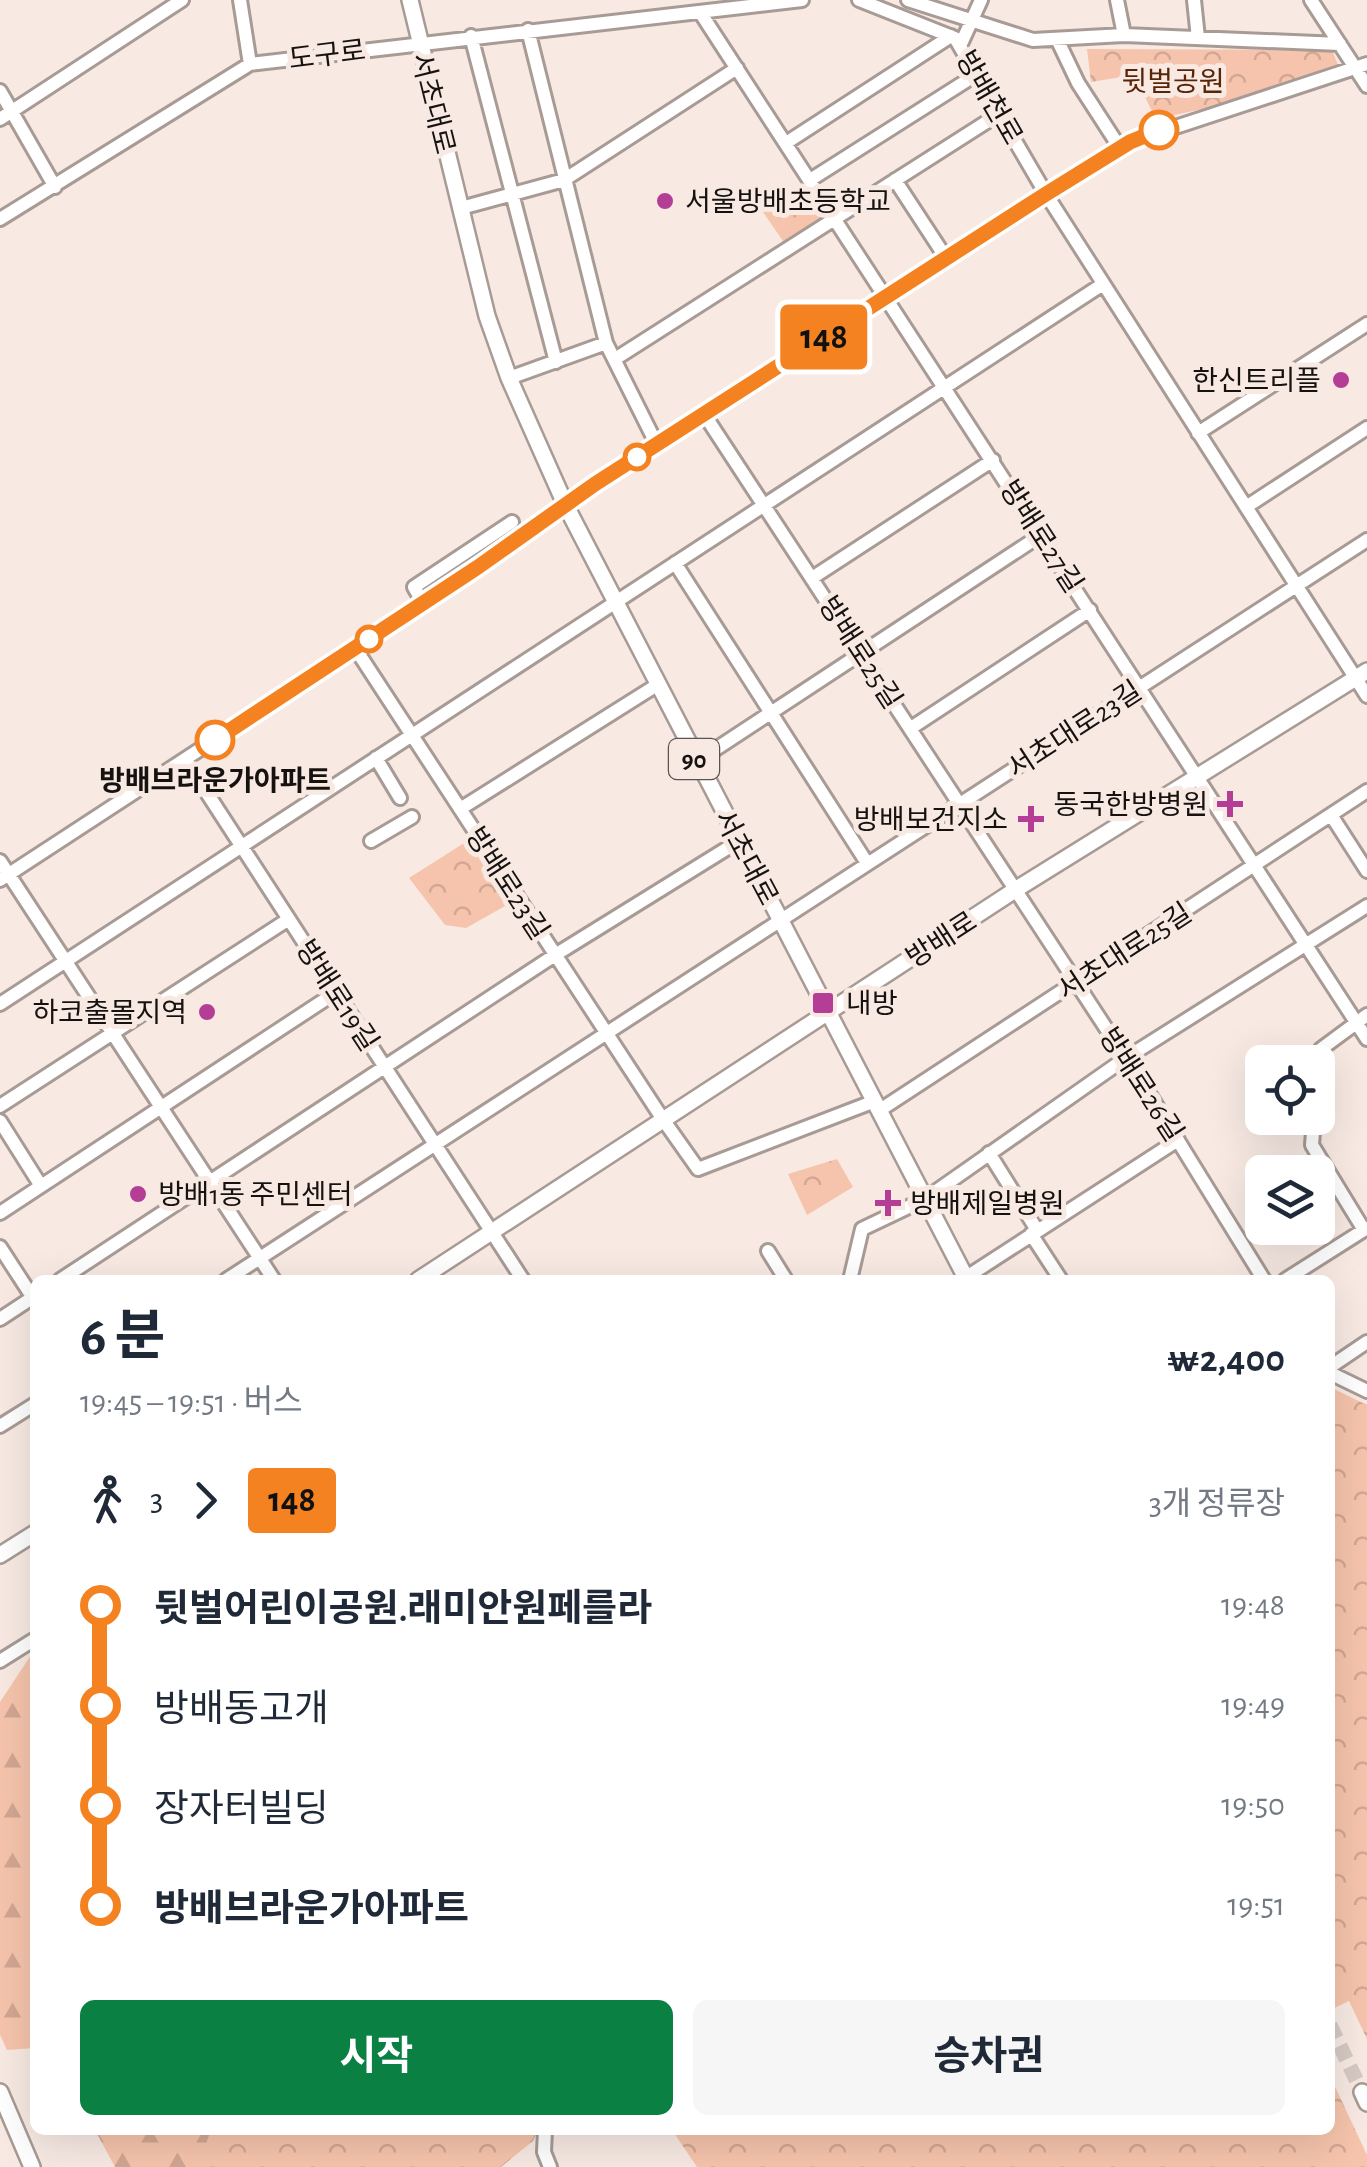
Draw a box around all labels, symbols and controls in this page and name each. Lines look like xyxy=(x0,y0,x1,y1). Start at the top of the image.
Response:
street label: 도구로 xyxy=(287,37,367,75)
street label: 방배천로 xyxy=(950,45,1028,150)
street label: 서초대로 xyxy=(406,50,460,157)
park label: 뒷벌공원 xyxy=(1121,67,1225,97)
unlabelled marker xyxy=(1140,111,1178,149)
place label: 서울방배초등학교 xyxy=(685,187,891,217)
marker: 서울방배초등학교 xyxy=(654,190,676,212)
line badge: 148 xyxy=(766,304,882,370)
text: 148 xyxy=(800,320,848,355)
place label: 한신트리플 xyxy=(1192,366,1321,396)
marker: 한신트리플 xyxy=(1330,369,1352,391)
unlabelled marker xyxy=(624,444,650,470)
street label: 방배로27길 xyxy=(994,475,1088,598)
street label: 방배로25길 xyxy=(813,591,907,714)
unlabelled marker xyxy=(356,626,382,652)
street label: 서초대로23길 xyxy=(1002,676,1147,784)
marker: 방배브라운가아파트 xyxy=(196,721,234,759)
road number: 90 xyxy=(669,739,719,779)
place label: 방배브라운가아파트 xyxy=(99,766,331,796)
place label: 동국한방병원 xyxy=(1053,790,1208,820)
marker: 동국한방병원 xyxy=(1217,791,1243,817)
street label: 서초대로 xyxy=(709,805,784,910)
place label: 방배보건지소 xyxy=(853,805,1008,835)
marker: 방배보건지소 xyxy=(1018,806,1044,832)
street label: 방배로23길 xyxy=(460,822,554,945)
street label: 서초대로25길 xyxy=(1052,898,1197,1006)
street label: 방배로 xyxy=(901,906,982,973)
street label: 방배로19길 xyxy=(290,935,384,1056)
place label: 내방 xyxy=(846,989,898,1019)
marker: 내방 xyxy=(810,990,836,1016)
place label: 하코출몰지역 xyxy=(32,998,187,1028)
marker: 하코출몰지역 xyxy=(196,1001,218,1023)
street label: 방배로26길 xyxy=(1093,1022,1189,1147)
map controls xyxy=(1245,1045,1335,1245)
button: locate xyxy=(1245,1045,1335,1135)
button: layers xyxy=(1245,1155,1335,1245)
place label: 방배1동 주민센터 xyxy=(158,1180,353,1210)
marker: 방배1동 주민센터 xyxy=(127,1183,149,1205)
place label: 방배제일병원 xyxy=(910,1189,1065,1219)
marker: 방배제일병원 xyxy=(875,1190,901,1216)
text: 6 분 xyxy=(80,1310,165,1365)
text: ₩2,400 xyxy=(1167,1341,1285,1379)
text: 19:45 – 19:51 · 버스 xyxy=(80,1386,302,1418)
icon: walk xyxy=(80,1473,135,1528)
icon: forward xyxy=(178,1473,233,1528)
text: 148 xyxy=(268,1483,316,1518)
text: 3 xyxy=(150,1484,163,1516)
text: 3개 정류장 xyxy=(1149,1488,1285,1520)
text: 19:48 xyxy=(1221,1589,1285,1621)
text: 뒷벌어린이공원.래미안원페를라 xyxy=(154,1591,652,1629)
text: 19:49 xyxy=(1221,1689,1285,1721)
text: 방배동고개 xyxy=(154,1691,329,1729)
text: 19:50 xyxy=(1221,1789,1285,1821)
text: 장자터빌딩 xyxy=(154,1791,329,1829)
text: 19:51 xyxy=(1227,1889,1285,1921)
text: 방배브라운가아파트 xyxy=(154,1891,469,1929)
button: 시작 xyxy=(80,2000,673,2115)
button: 승차권 xyxy=(693,2000,1285,2115)

